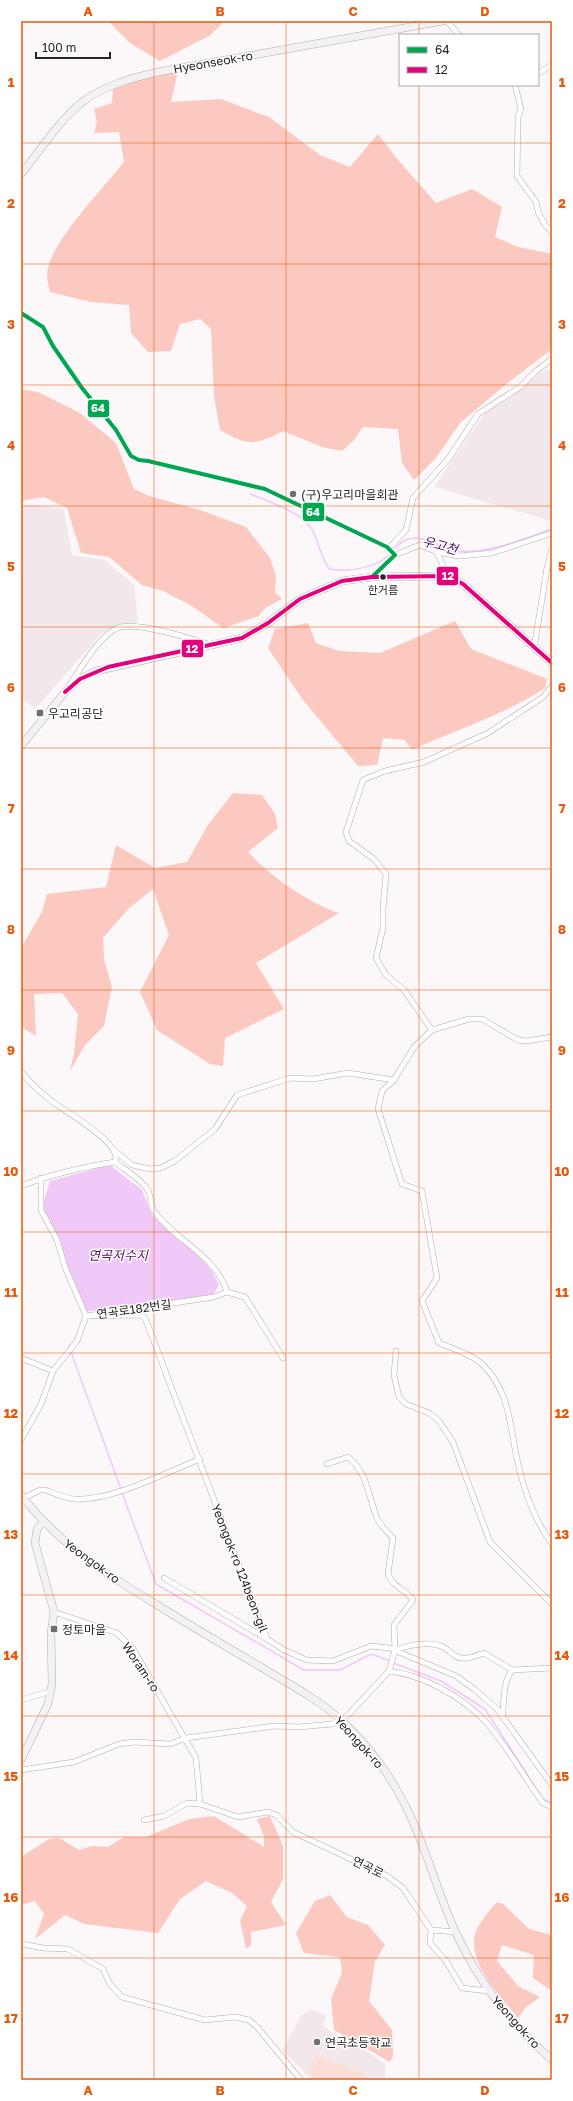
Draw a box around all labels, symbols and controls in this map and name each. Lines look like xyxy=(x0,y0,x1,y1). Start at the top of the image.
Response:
text: A xyxy=(83,3,93,19)
text: B xyxy=(215,3,225,19)
text: C xyxy=(348,3,358,19)
text: D xyxy=(480,3,490,19)
scale bar xyxy=(36,34,110,60)
legend xyxy=(399,34,539,86)
text: 100 m xyxy=(42,40,76,55)
text: 64 xyxy=(435,42,450,57)
street label: Hyeonseok-ro xyxy=(172,48,254,76)
text: 12 xyxy=(435,62,448,77)
text: 1 xyxy=(8,74,15,90)
text: 1 xyxy=(559,74,566,90)
text: 2 xyxy=(7,195,15,211)
text: 2 xyxy=(558,195,566,211)
text: 3 xyxy=(7,316,15,332)
text: 3 xyxy=(558,316,566,332)
line badge: 64 xyxy=(87,399,110,418)
text: 64 xyxy=(91,401,105,414)
text: 4 xyxy=(7,437,15,453)
text: 4 xyxy=(558,437,566,453)
place label: (구)우고리마을회관 xyxy=(301,487,398,502)
marker: (구)우고리마을회관 xyxy=(288,489,298,499)
line badge: 64 xyxy=(302,502,325,522)
text: 64 xyxy=(306,505,320,518)
water label: 우고천 xyxy=(421,533,460,558)
text: 5 xyxy=(7,558,15,574)
text: 5 xyxy=(558,558,566,574)
line badge: 12 xyxy=(436,566,459,586)
text: 12 xyxy=(442,569,454,582)
marker: 한거름 xyxy=(378,572,388,582)
place label: 한거름 xyxy=(368,583,398,596)
line badge: 12 xyxy=(181,639,204,658)
text: 12 xyxy=(186,642,198,655)
text: 6 xyxy=(7,679,15,695)
text: 6 xyxy=(558,679,566,695)
place label: 우고리공단 xyxy=(48,706,103,721)
marker: 우고리공단 xyxy=(35,708,45,718)
text: 7 xyxy=(7,800,15,816)
text: 7 xyxy=(558,800,566,816)
text: 8 xyxy=(7,921,15,937)
text: 8 xyxy=(558,921,566,937)
text: 9 xyxy=(7,1042,15,1058)
text: 9 xyxy=(558,1042,566,1058)
text: 10 xyxy=(3,1163,19,1179)
text: 10 xyxy=(554,1163,570,1179)
water label: 연곡저수지 xyxy=(88,1247,149,1263)
text: 11 xyxy=(4,1284,18,1300)
text: 11 xyxy=(555,1284,569,1300)
street label: 연곡로182번길 xyxy=(96,1296,172,1322)
text: 12 xyxy=(4,1405,18,1421)
text: 12 xyxy=(555,1405,569,1421)
street label: Yeongok-ro 124beon-gil xyxy=(209,1502,272,1635)
text: 13 xyxy=(4,1526,18,1542)
text: 13 xyxy=(555,1526,569,1542)
street label: Yeongok-ro xyxy=(61,1536,123,1586)
place label: 정토마을 xyxy=(62,1622,106,1637)
marker: 정토마을 xyxy=(49,1624,59,1634)
street label: Woram-ro xyxy=(119,1639,163,1695)
text: 14 xyxy=(4,1647,18,1663)
text: 14 xyxy=(555,1647,569,1663)
street label: Yeongok-ro xyxy=(332,1713,386,1771)
text: 15 xyxy=(4,1768,18,1784)
text: 15 xyxy=(555,1768,569,1784)
street label: 연곡로 xyxy=(350,1853,386,1881)
text: 16 xyxy=(4,1889,18,1905)
text: 16 xyxy=(555,1889,569,1905)
street label: Yeongok-ro xyxy=(489,1993,543,2051)
text: 17 xyxy=(4,2010,18,2026)
text: 17 xyxy=(555,2010,569,2026)
place label: 연곡초등학교 xyxy=(325,2035,391,2050)
marker: 연곡초등학교 xyxy=(312,2037,322,2047)
text: A xyxy=(83,2082,93,2098)
text: B xyxy=(215,2082,225,2098)
text: C xyxy=(348,2082,358,2098)
text: D xyxy=(480,2082,490,2098)

